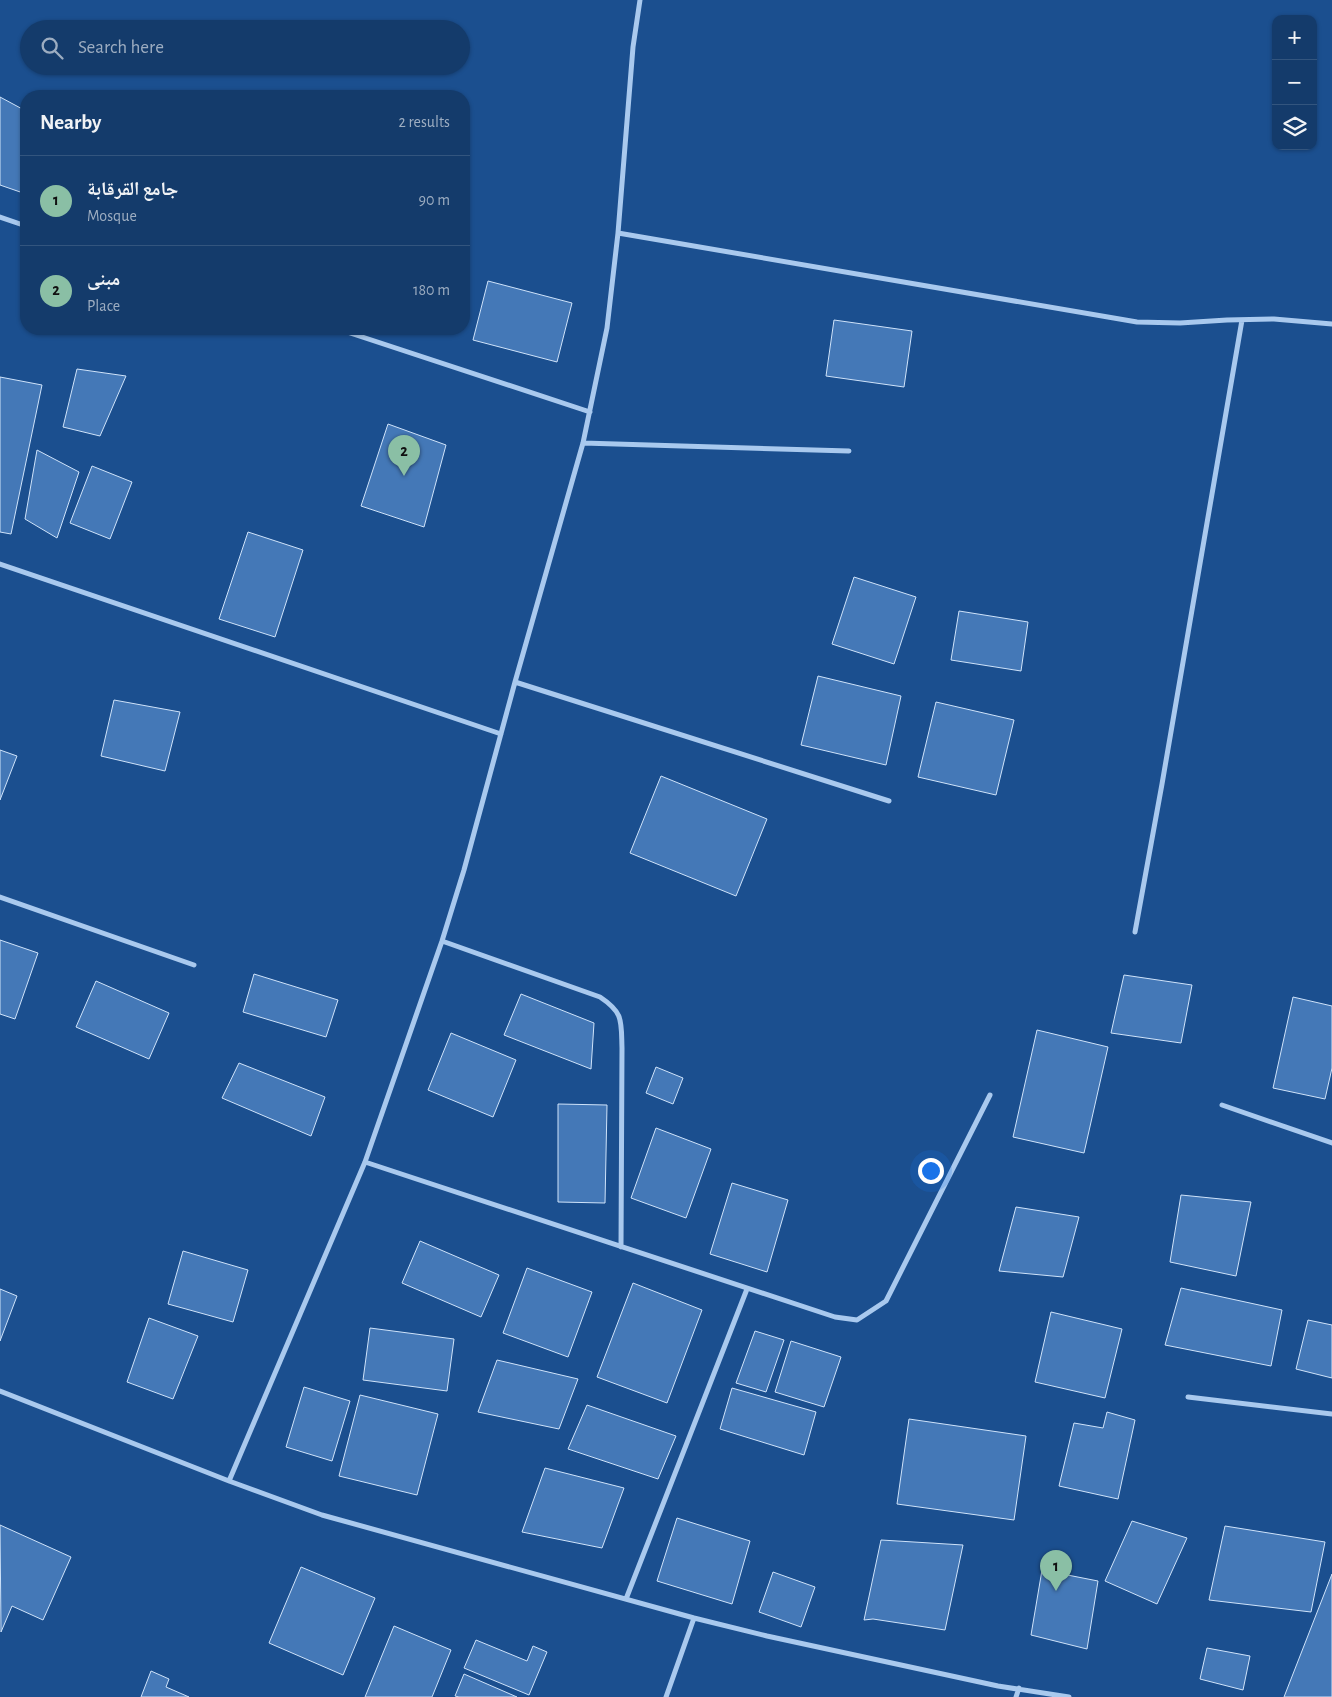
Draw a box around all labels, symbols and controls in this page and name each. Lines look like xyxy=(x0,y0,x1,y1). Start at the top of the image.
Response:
map controls xyxy=(1272,15,1317,150)
button: + xyxy=(1272,15,1317,60)
search box xyxy=(20,20,470,75)
icon: search xyxy=(38,34,66,62)
text: Search here xyxy=(78,38,164,57)
button: − xyxy=(1272,60,1317,105)
button: layers xyxy=(1272,105,1317,150)
text: Nearby xyxy=(40,112,101,133)
text: 2 results xyxy=(398,114,450,130)
text: جامع القرقابة xyxy=(87,180,178,199)
text: 1 xyxy=(53,192,59,208)
text: 90 m xyxy=(419,192,450,208)
text: Mosque xyxy=(87,208,137,224)
text: مبنى xyxy=(87,270,120,289)
text: 2 xyxy=(52,282,60,298)
text: 180 m xyxy=(413,282,450,298)
text: Place xyxy=(87,298,120,314)
pin: 2 xyxy=(388,435,420,476)
your location xyxy=(918,1158,944,1184)
pin: 1 xyxy=(1040,1550,1072,1591)

